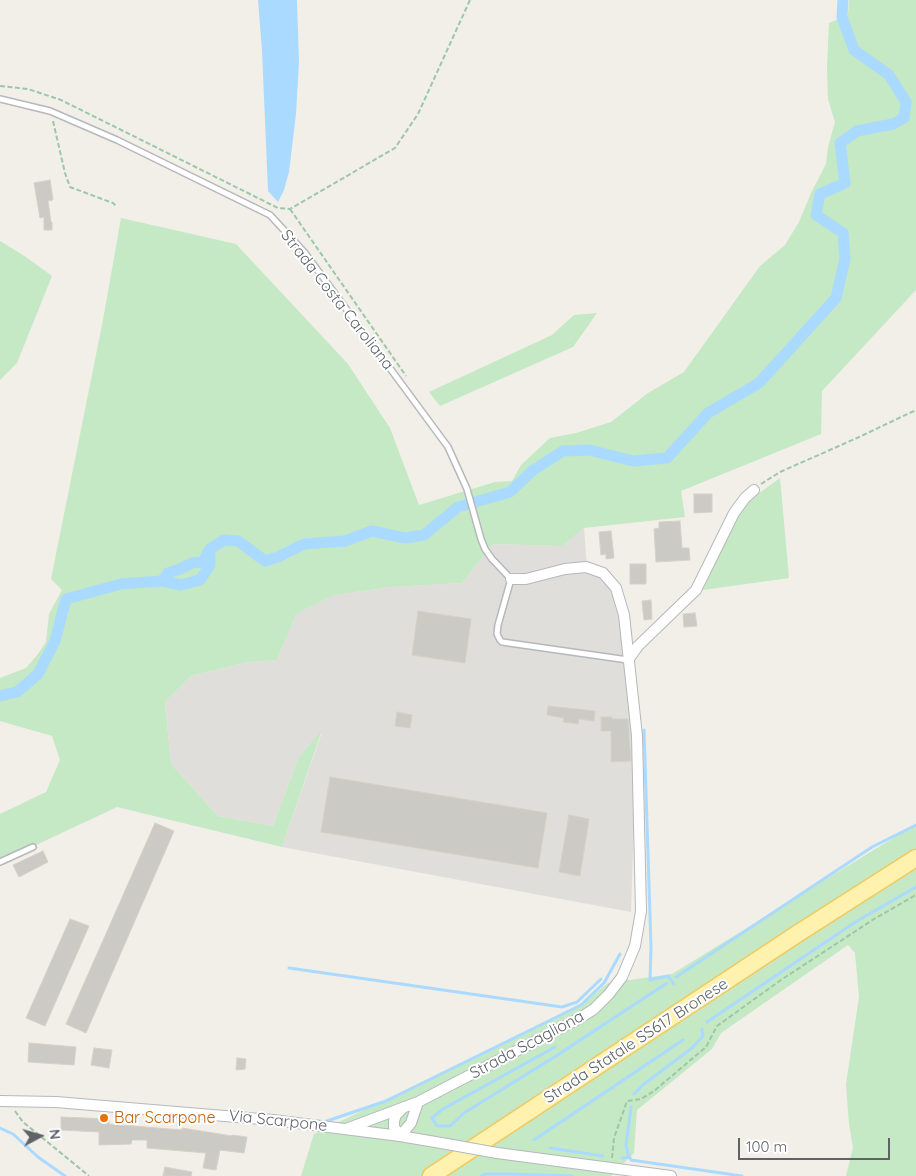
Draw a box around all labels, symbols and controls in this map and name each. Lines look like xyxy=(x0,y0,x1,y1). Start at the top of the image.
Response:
street label: Strada Costa Caroliana xyxy=(276,226,398,374)
street label: Strada Statale SS617 Bronese xyxy=(540,974,732,1108)
street label: Strada Scagliona xyxy=(467,1007,587,1083)
street label: Via Scarpone xyxy=(228,1106,328,1136)
place label: Bar Scarpone xyxy=(114,1108,215,1128)
north arrow xyxy=(15,1111,65,1161)
marker: Bar Scarpone xyxy=(98,1112,110,1124)
text: N xyxy=(45,1128,64,1140)
scale bar xyxy=(741,1128,894,1160)
text: 100 m xyxy=(746,1137,787,1156)

